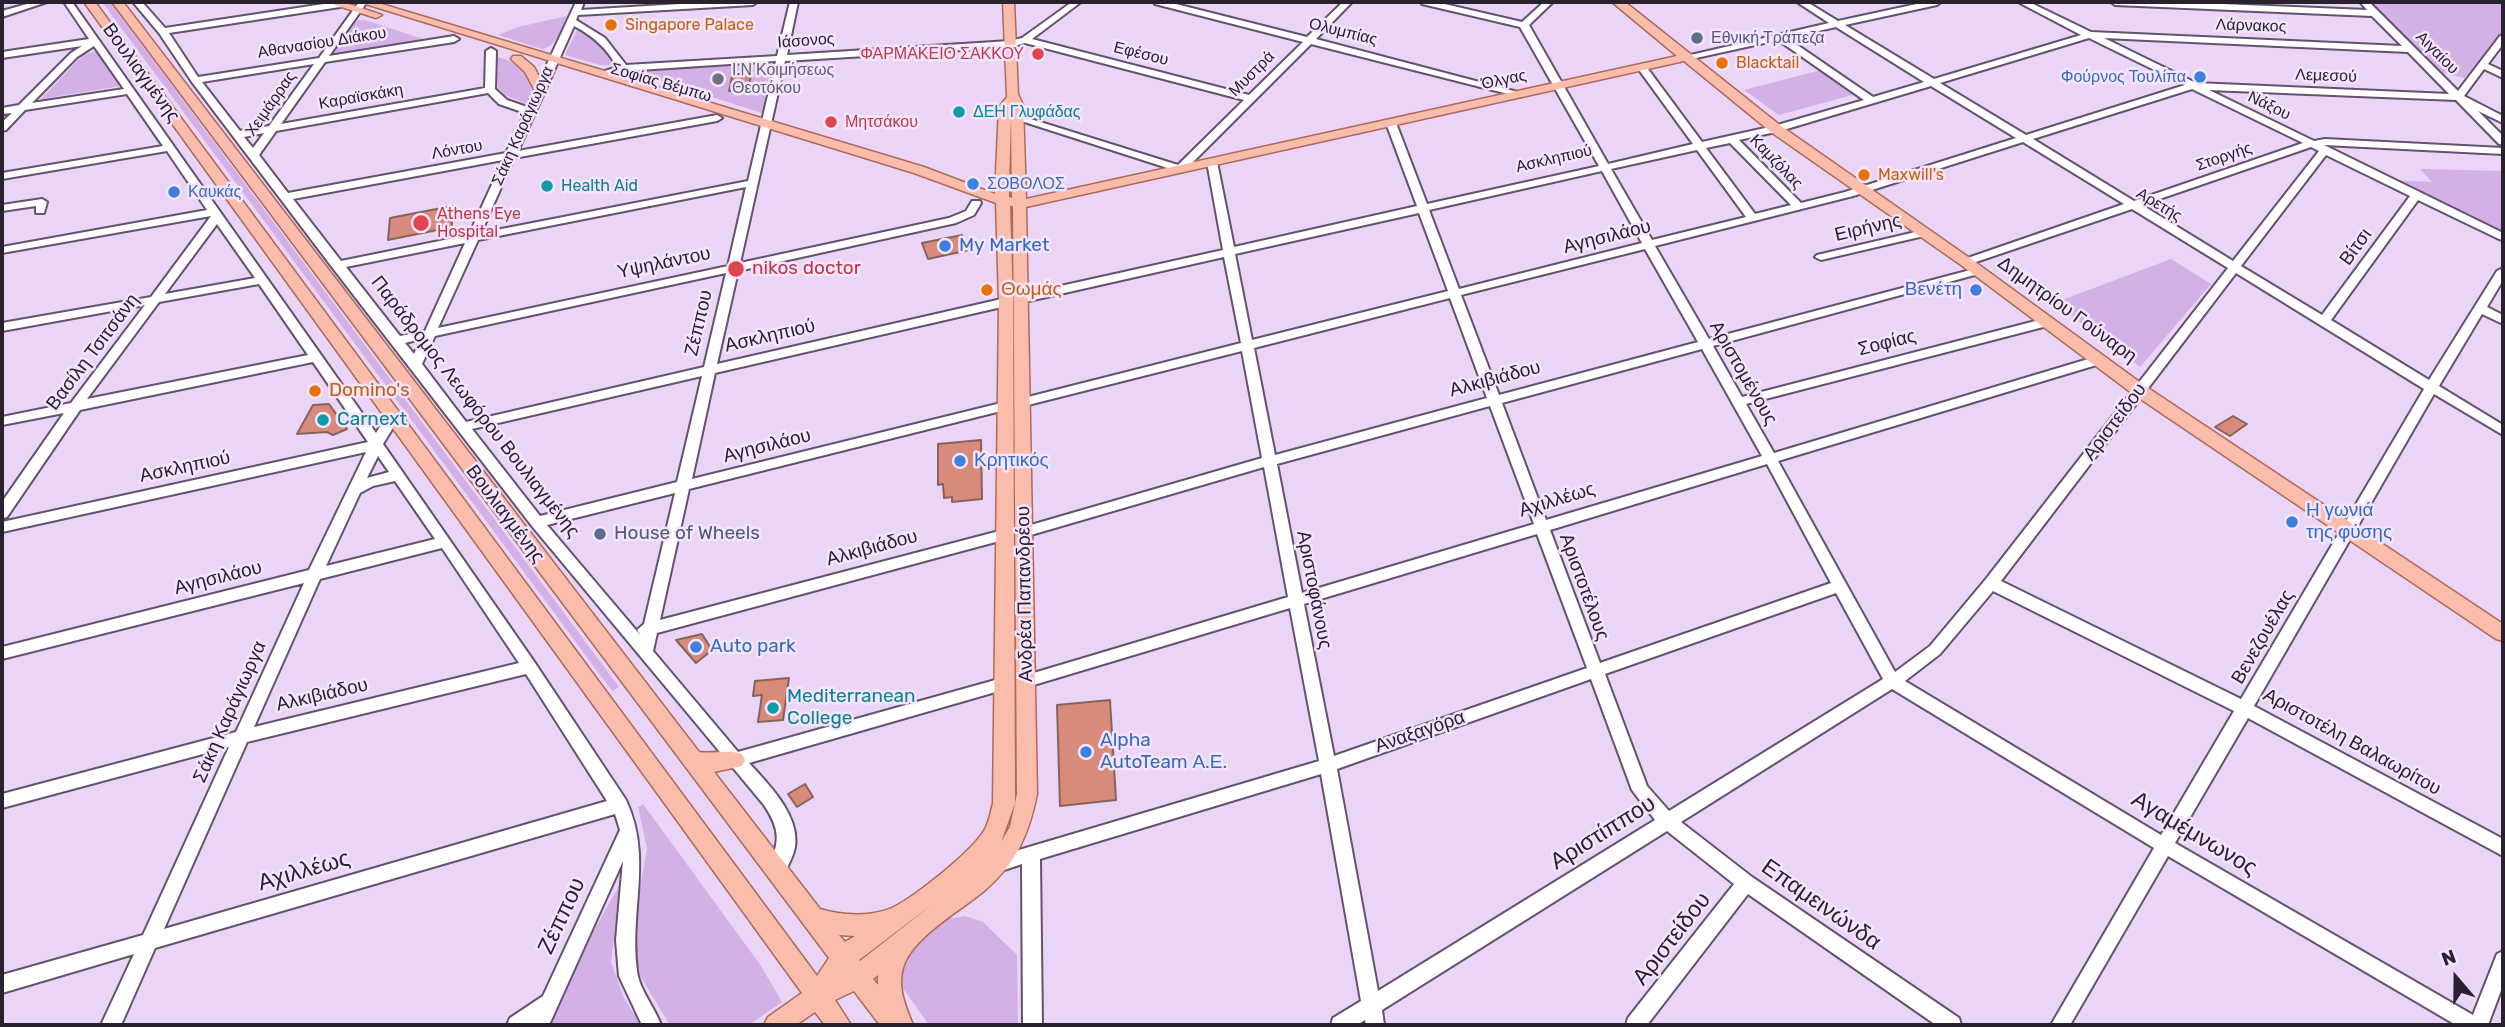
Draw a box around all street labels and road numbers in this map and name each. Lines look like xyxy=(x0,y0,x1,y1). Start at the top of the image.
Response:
street label: Ολυμπίας xyxy=(1307,14,1379,50)
street label: Λάρνακος xyxy=(2215,15,2287,37)
street label: Βουλιαγμένης xyxy=(98,19,184,127)
street label: Αθανασίου Διάκου xyxy=(256,23,388,63)
street label: Αιγαίου xyxy=(2412,28,2462,78)
street label: Ιάσονος xyxy=(777,29,835,53)
street label: Εφέσου xyxy=(1112,38,1170,70)
street label: Μυστρά xyxy=(1225,47,1279,101)
street label: Σοφίας Βέμπω xyxy=(608,59,714,107)
street label: Σάκη Καράγιωργα xyxy=(488,63,558,189)
street label: Λεμεσού xyxy=(2295,65,2357,87)
street label: Όλγας xyxy=(1480,66,1528,94)
street label: Χειμάρρας xyxy=(242,68,300,140)
street label: Καραϊσκάκη xyxy=(317,80,405,114)
street label: Νάξου xyxy=(2244,87,2294,125)
street label: Καμζόλας xyxy=(1745,131,1807,193)
street label: Λόντου xyxy=(430,136,484,164)
street label: Στοργής xyxy=(2194,139,2254,175)
street label: Ασκληπιού xyxy=(1514,141,1594,177)
street label: Αρετής xyxy=(2133,184,2185,226)
street label: Ειρήνης xyxy=(1833,209,1903,247)
street label: Αγησιλάου xyxy=(1561,215,1653,259)
street label: Βίτσι xyxy=(2335,224,2377,270)
street label: Υψηλάντου xyxy=(615,242,713,284)
street label: Δημητρίου Γούναρη xyxy=(1993,252,2141,368)
street label: Παράδρομος Λεωφόρου Βουλιαγμένης xyxy=(366,272,584,542)
street label: Ζέππου xyxy=(680,288,718,358)
street label: Βασίλη Τσιτσάνη xyxy=(42,289,144,415)
street label: Ασκληπιού xyxy=(722,315,818,357)
street label: Αριστομένους xyxy=(1704,317,1782,429)
street label: Σοφίας xyxy=(1856,325,1918,361)
street label: Αλκιβιάδου xyxy=(1447,356,1543,402)
street label: Αριστείδου xyxy=(2078,379,2152,465)
street label: Αγησιλάου xyxy=(721,424,813,468)
street label: Ασκληπιού xyxy=(138,446,232,488)
street label: Βουλιαγμένης xyxy=(461,461,549,567)
street label: Αχιλλέως xyxy=(1516,478,1598,522)
street label: Ανδρέα Παπανδρέου xyxy=(1012,506,1038,682)
street label: Αλκιβιάδου xyxy=(824,525,920,571)
street label: Αριστοφάνους xyxy=(1291,529,1337,651)
street label: Αριστοτέλους xyxy=(1554,530,1614,644)
street label: Αγησιλάου xyxy=(172,556,264,600)
street label: Βενεζουέλας xyxy=(2227,586,2299,688)
street label: Σάκη Καράγιωργα xyxy=(189,638,271,786)
street label: Αλκιβιάδου xyxy=(274,673,370,717)
street label: Αριστοτέλη Βαλαωρίτου xyxy=(2259,684,2445,800)
street label: Αναξαγόρα xyxy=(1372,706,1468,758)
street label: Αγαμέμνωνος xyxy=(2126,786,2262,882)
street label: Αριστίππου xyxy=(1545,790,1661,876)
street label: Αχιλλέως xyxy=(255,845,353,897)
street label: Επαμεινώνδα xyxy=(1756,854,1886,956)
street label: Ζέππου xyxy=(532,873,592,959)
street label: Αριστείδου xyxy=(1627,887,1717,991)

